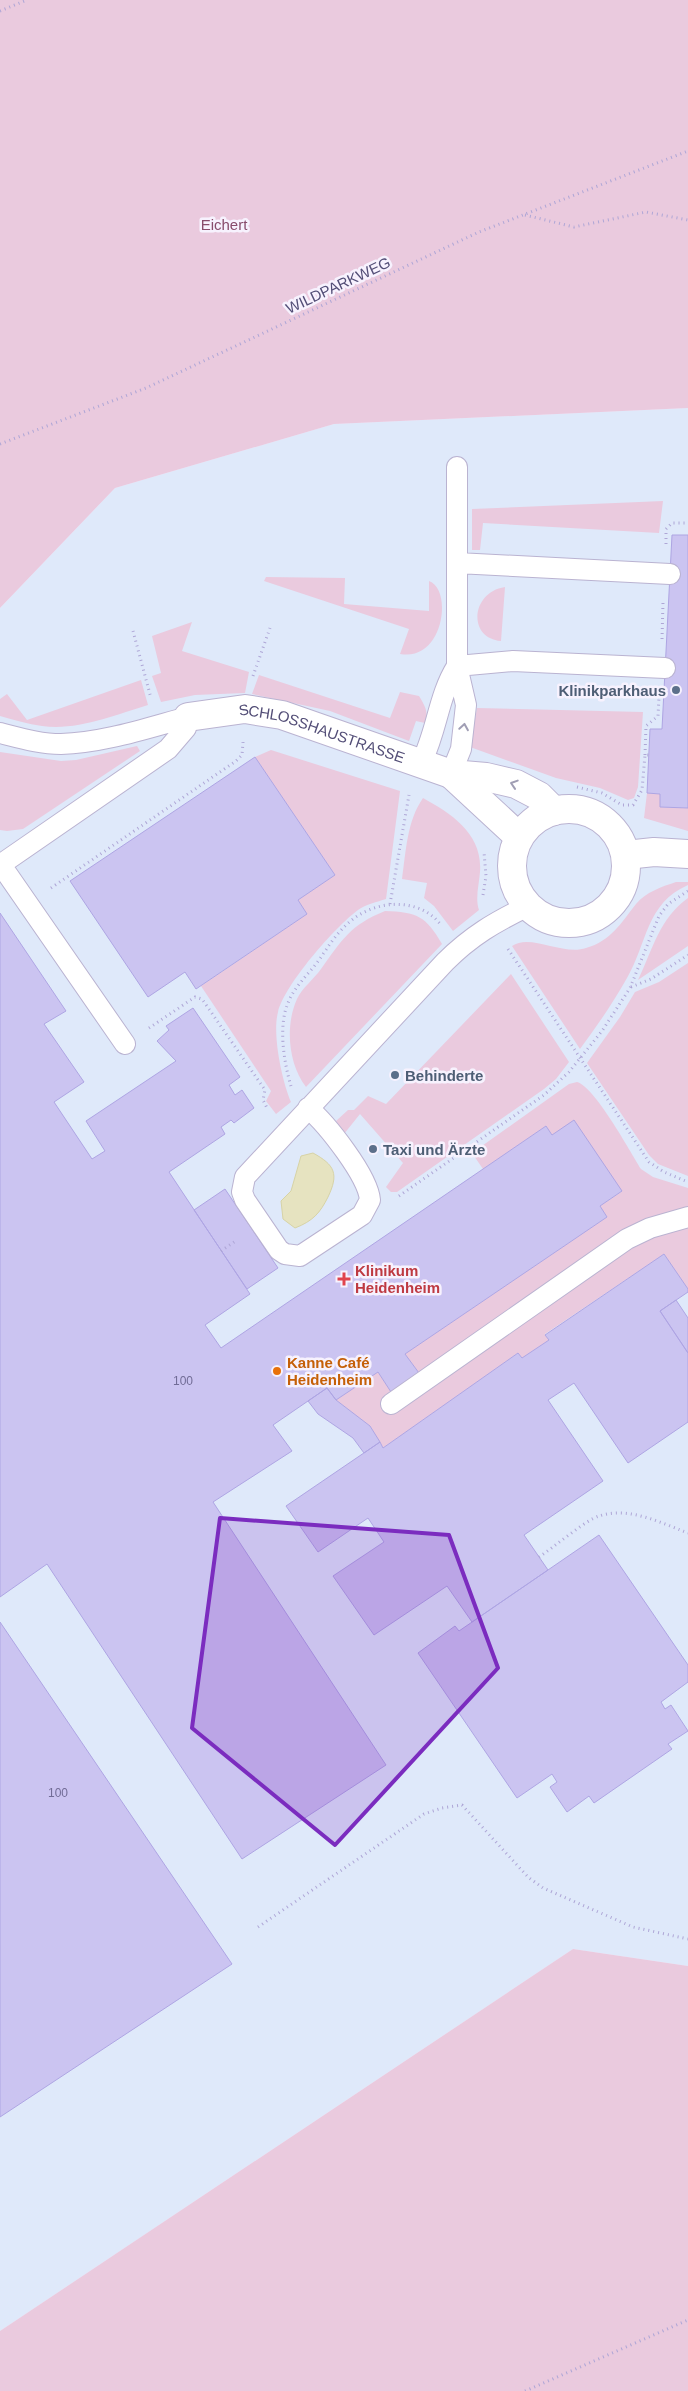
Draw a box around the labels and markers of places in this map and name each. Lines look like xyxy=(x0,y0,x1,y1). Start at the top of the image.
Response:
place label: Klinikparkhaus xyxy=(558,682,666,699)
marker: Klinikparkhaus xyxy=(670,684,682,696)
place label: Behinderte xyxy=(405,1067,483,1084)
marker: Behinderte xyxy=(389,1069,401,1081)
place label: Taxi und Ärzte xyxy=(383,1141,485,1158)
marker: Taxi und Ärzte xyxy=(367,1143,379,1155)
place label: Klinikum Heidenheim xyxy=(355,1262,440,1296)
marker: Klinikum Heidenheim xyxy=(337,1272,351,1286)
place label: Kanne Café Heidenheim xyxy=(287,1354,372,1388)
marker: Kanne Café Heidenheim xyxy=(271,1365,283,1377)

